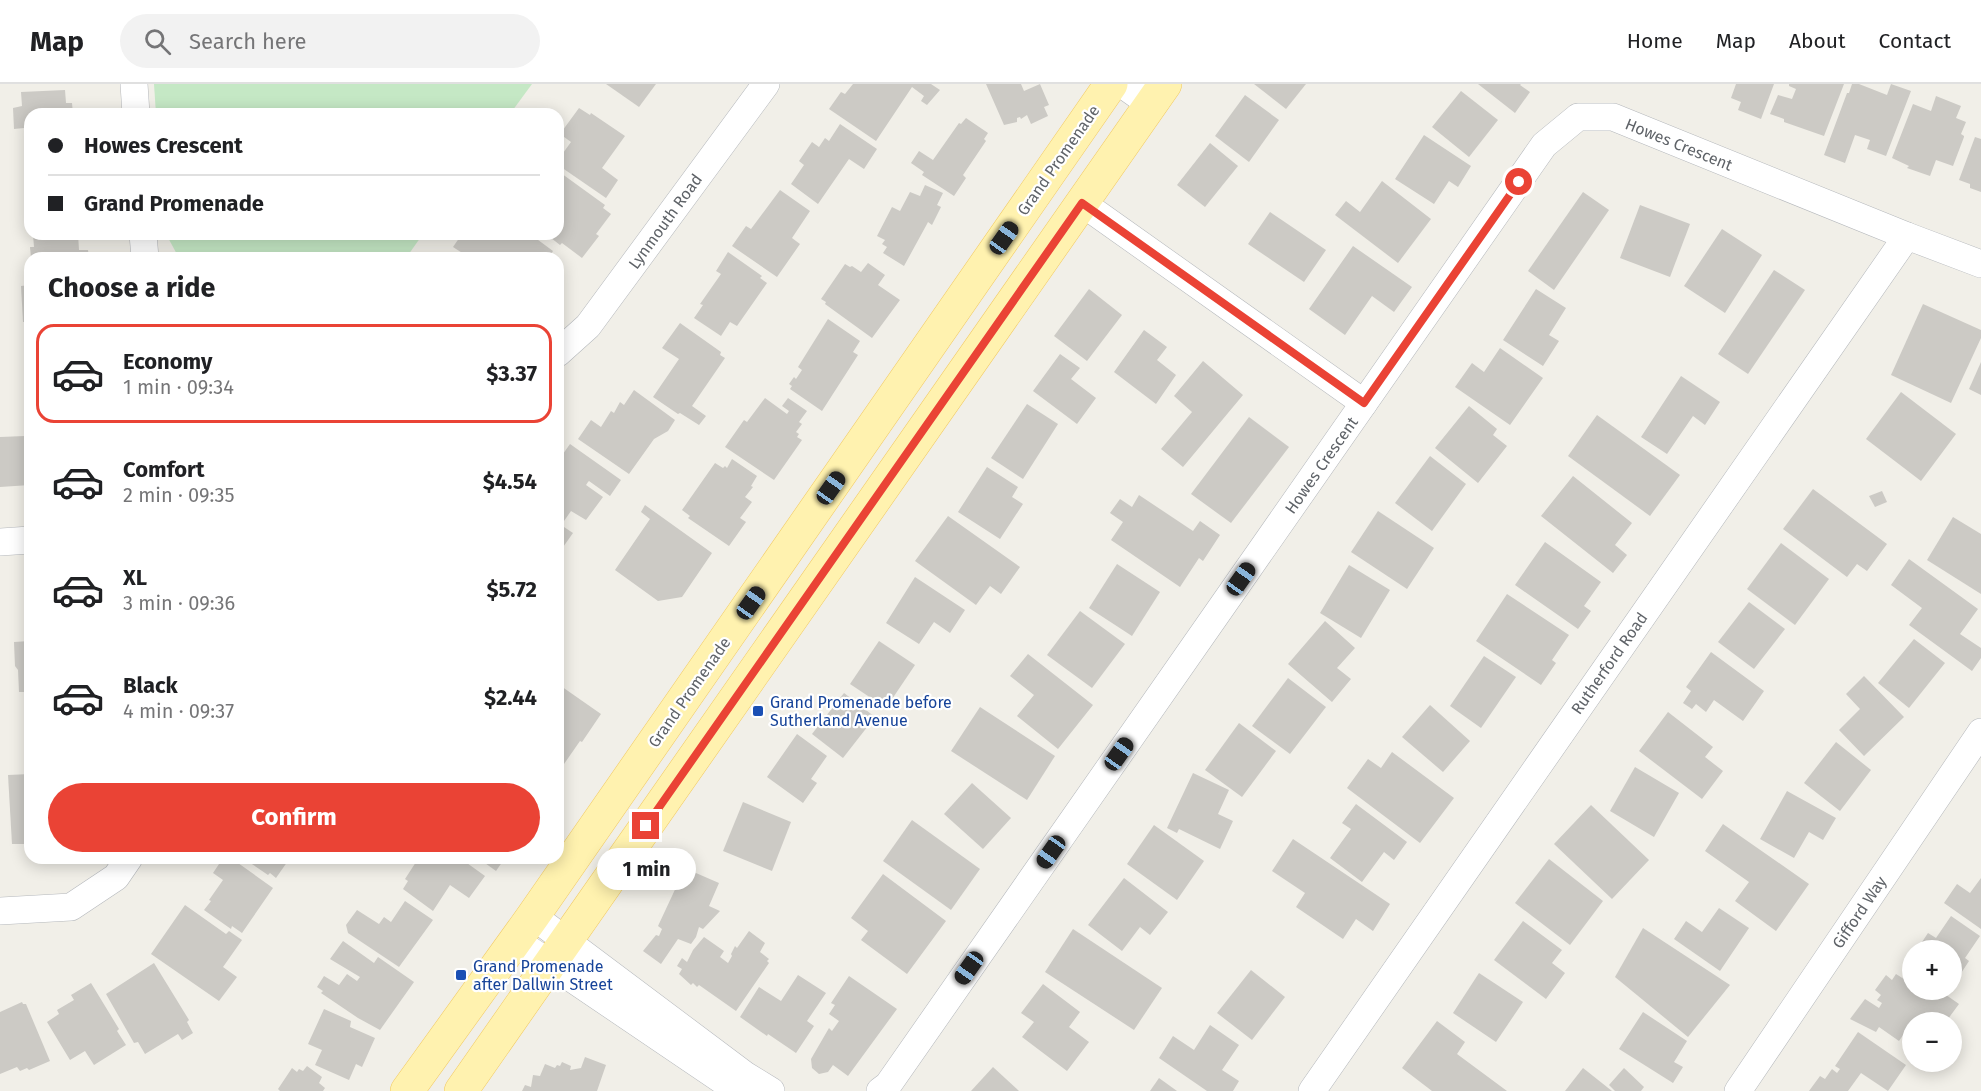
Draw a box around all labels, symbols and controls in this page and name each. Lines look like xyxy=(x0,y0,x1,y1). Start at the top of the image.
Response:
search box xyxy=(120,14,540,68)
text: Map xyxy=(30,25,84,58)
icon: search xyxy=(141,25,174,58)
text: Search here xyxy=(189,28,307,55)
text: Home xyxy=(1627,28,1683,54)
text: Map xyxy=(1716,28,1756,54)
text: About xyxy=(1789,28,1846,54)
text: Contact xyxy=(1879,28,1951,54)
street label: Grand Promenade xyxy=(1013,101,1104,219)
street label: Howes Crescent xyxy=(1622,114,1735,175)
text: Howes Crescent xyxy=(84,132,243,159)
route start xyxy=(1505,168,1532,195)
street label: Lynmouth Road xyxy=(625,170,706,272)
text: Grand Promenade xyxy=(84,190,264,217)
car xyxy=(986,218,1022,258)
text: Choose a ride xyxy=(48,272,215,304)
icon: car xyxy=(51,347,105,401)
text: Economy xyxy=(123,348,212,375)
text: $3.37 xyxy=(486,360,537,387)
text: 1 min · 09:34 xyxy=(123,375,234,399)
street label: Howes Crescent xyxy=(1281,413,1362,517)
icon: car xyxy=(51,455,105,509)
text: Comfort xyxy=(123,456,204,483)
text: $4.54 xyxy=(483,468,537,495)
car xyxy=(813,468,849,508)
text: 2 min · 09:35 xyxy=(123,483,235,507)
car xyxy=(1223,559,1259,599)
icon: car xyxy=(51,563,105,617)
text: XL xyxy=(123,564,147,591)
text: $5.72 xyxy=(486,576,537,603)
car xyxy=(733,583,769,623)
text: 3 min · 09:36 xyxy=(123,591,235,615)
street label: Rutherford Road xyxy=(1567,609,1652,718)
street label: Grand Promenade xyxy=(644,633,735,751)
icon: car xyxy=(51,671,105,725)
text: Black xyxy=(123,672,178,699)
text: $2.44 xyxy=(484,684,537,711)
place label: Grand Promenade before Sutherland Avenue xyxy=(770,693,952,730)
text: 4 min · 09:37 xyxy=(123,699,234,723)
marker: Grand Promenade before Sutherland Avenue xyxy=(751,704,765,718)
car xyxy=(1101,734,1137,774)
button: Confirm xyxy=(48,783,540,852)
route end xyxy=(632,812,659,839)
car xyxy=(1033,832,1069,872)
callout: 1 min xyxy=(596,847,696,889)
text: 1 min xyxy=(622,857,671,881)
street label: Gifford Way xyxy=(1828,872,1891,952)
map controls xyxy=(1902,940,1962,1072)
button: + xyxy=(1902,940,1962,1000)
car xyxy=(951,948,987,988)
place label: Grand Promenade after Dallwin Street xyxy=(473,957,613,994)
marker: Grand Promenade after Dallwin Street xyxy=(454,968,468,982)
button: − xyxy=(1902,1012,1962,1072)

